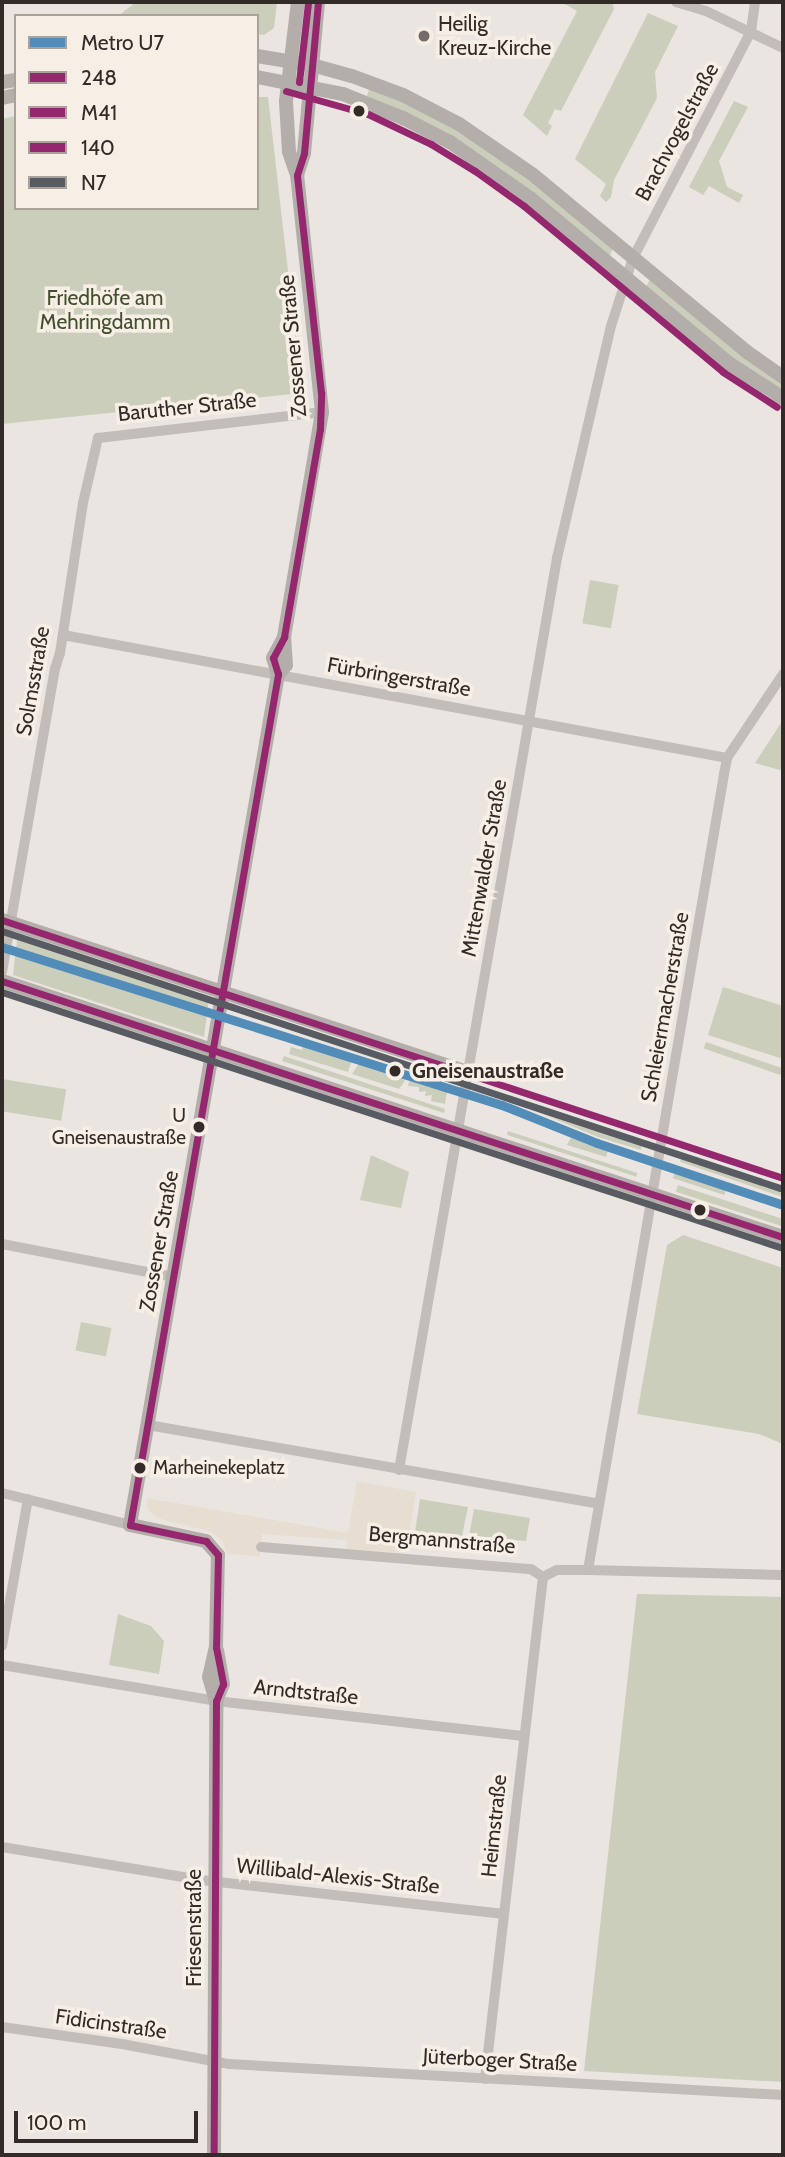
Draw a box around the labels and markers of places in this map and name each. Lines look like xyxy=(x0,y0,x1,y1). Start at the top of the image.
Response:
place label: Heilig Kreuz-Kirche xyxy=(438,11,551,61)
marker: Heilig Kreuz-Kirche xyxy=(416,28,432,44)
unlabelled marker xyxy=(352,104,366,118)
place label: Gneisenaustraße xyxy=(412,1058,564,1084)
marker: Gneisenaustraße xyxy=(384,1060,406,1082)
place label: U Gneisenaustraße xyxy=(52,1105,186,1149)
marker: U Gneisenaustraße xyxy=(192,1120,206,1134)
unlabelled marker xyxy=(693,1203,707,1217)
place label: Marheinekeplatz xyxy=(153,1457,285,1479)
marker: Marheinekeplatz xyxy=(133,1461,147,1475)

